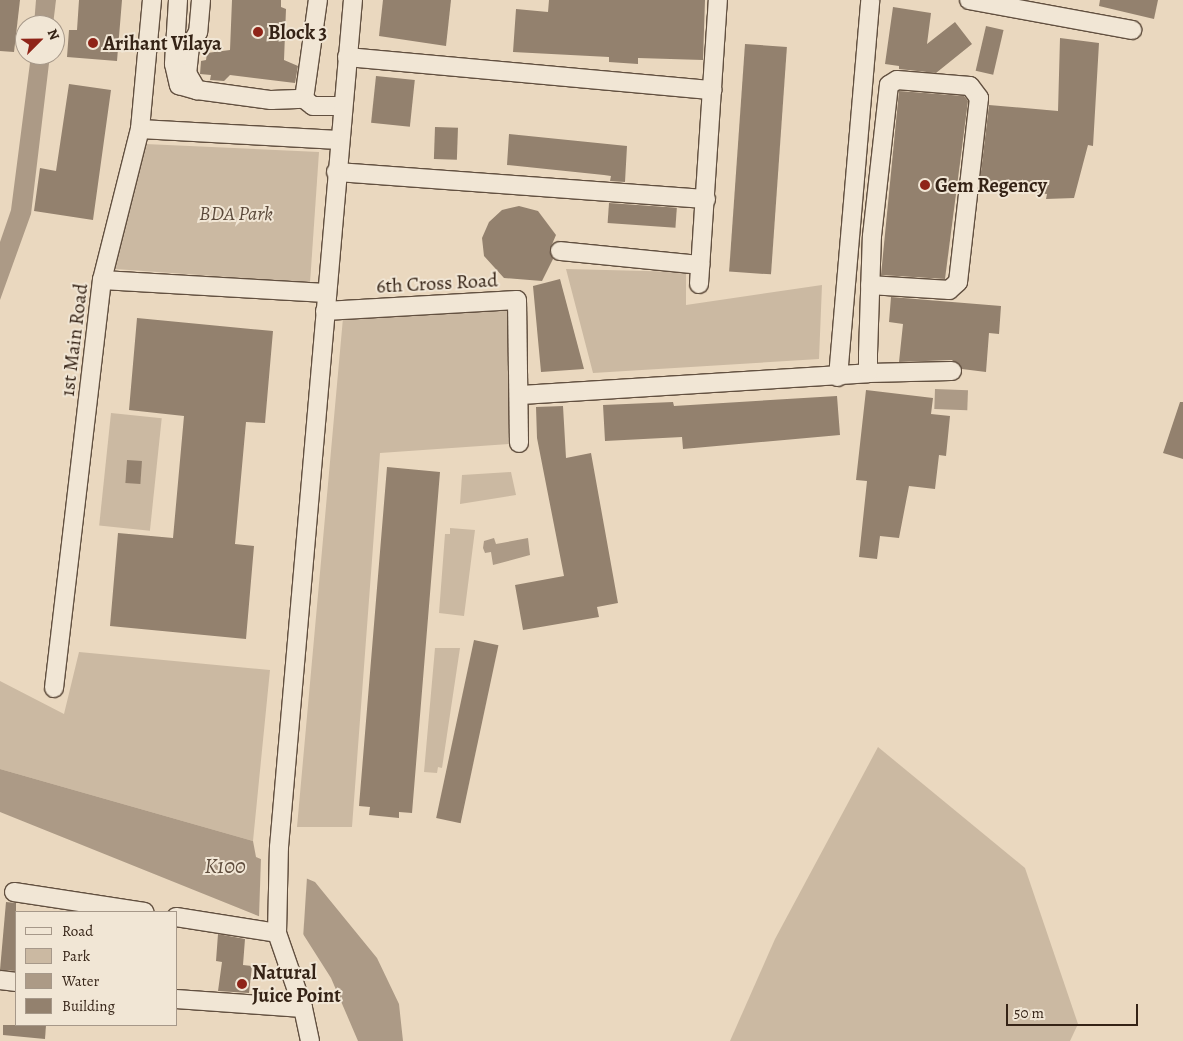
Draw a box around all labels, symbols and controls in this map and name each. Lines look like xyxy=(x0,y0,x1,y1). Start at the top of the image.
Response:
north arrow xyxy=(15,15,65,65)
place label: Block 3 xyxy=(268,20,327,44)
text: N xyxy=(43,26,64,43)
marker: Block 3 xyxy=(252,26,264,38)
place label: Arihant Vilaya xyxy=(103,31,222,55)
marker: Arihant Vilaya xyxy=(87,37,99,49)
place label: Gem Regency xyxy=(935,173,1047,197)
marker: Gem Regency xyxy=(919,179,931,191)
park label: BDA Park xyxy=(199,201,273,225)
street label: 6th Cross Road xyxy=(376,268,498,298)
street label: 1st Main Road xyxy=(55,282,93,398)
water label: K100 xyxy=(204,853,246,879)
legend xyxy=(15,911,178,1026)
text: Road xyxy=(62,921,93,941)
text: Park xyxy=(62,946,90,966)
place label: Natural Juice Point xyxy=(252,960,341,1007)
text: Water xyxy=(62,971,99,991)
marker: Natural Juice Point xyxy=(236,978,248,990)
scale bar xyxy=(1008,994,1140,1026)
text: Building xyxy=(62,996,115,1016)
text: 50 m xyxy=(1014,1003,1044,1023)

